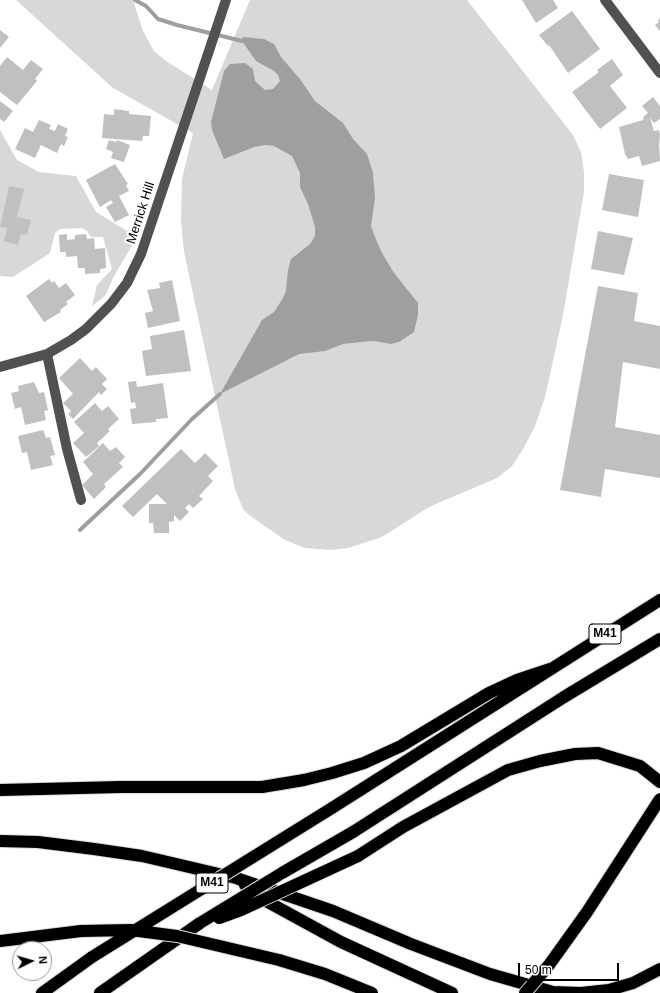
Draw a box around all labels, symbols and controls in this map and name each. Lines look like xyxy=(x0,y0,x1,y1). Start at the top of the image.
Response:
street label: Merrick Hill xyxy=(124,180,158,246)
road number: M41 xyxy=(589,624,621,644)
road number: M41 xyxy=(196,873,228,893)
north arrow xyxy=(12,941,52,981)
scale bar xyxy=(520,955,621,981)
text: N xyxy=(37,956,49,965)
text: 50 m xyxy=(525,963,552,977)

